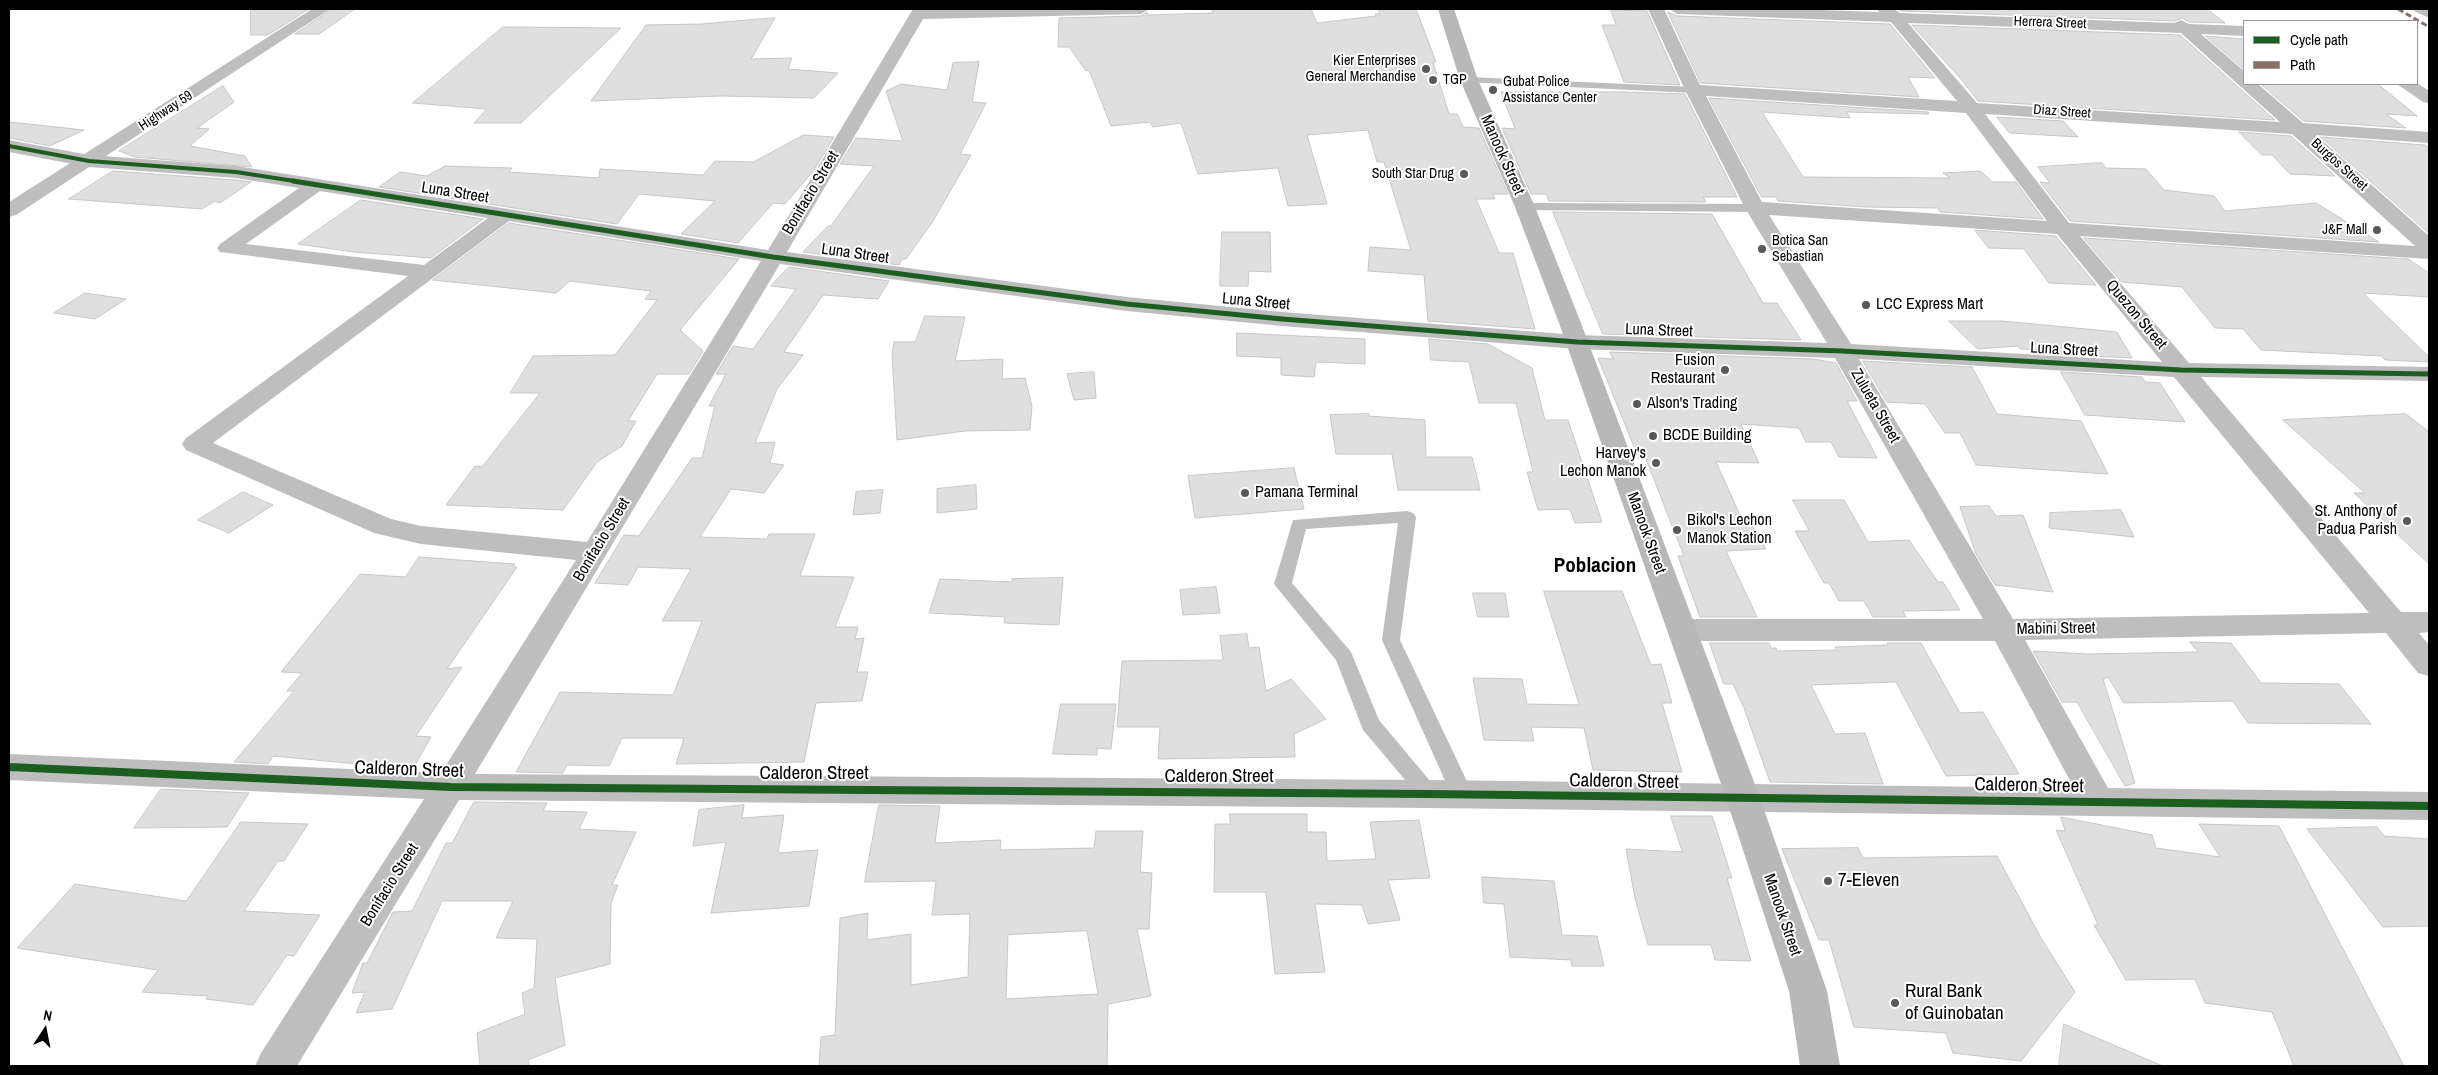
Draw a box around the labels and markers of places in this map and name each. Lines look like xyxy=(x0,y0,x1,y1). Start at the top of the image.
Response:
place label: Kier Enterprises General Merchandise xyxy=(1306,53,1416,85)
marker: Kier Enterprises General Merchandise xyxy=(1420,63,1432,75)
place label: TGP xyxy=(1443,72,1467,88)
marker: TGP xyxy=(1427,74,1439,86)
place label: Gubat Police Assistance Center xyxy=(1503,74,1597,106)
marker: Gubat Police Assistance Center xyxy=(1487,84,1499,96)
place label: South Star Drug xyxy=(1372,166,1454,182)
marker: South Star Drug xyxy=(1458,168,1470,180)
place label: J&F Mall xyxy=(2322,222,2367,238)
marker: J&F Mall xyxy=(2371,224,2383,236)
place label: Botica San Sebastian xyxy=(1772,233,1828,266)
marker: Botica San Sebastian xyxy=(1756,243,1768,255)
place label: LCC Express Mart xyxy=(1876,295,1983,315)
marker: LCC Express Mart xyxy=(1860,299,1872,311)
place label: Fusion Restaurant xyxy=(1651,351,1715,389)
marker: Fusion Restaurant xyxy=(1719,364,1731,376)
place label: Alson's Trading xyxy=(1647,394,1737,414)
marker: Alson's Trading xyxy=(1631,398,1643,410)
place label: BCDE Building xyxy=(1663,426,1751,446)
marker: BCDE Building xyxy=(1647,430,1659,442)
place label: Harvey's Lechon Manok xyxy=(1560,444,1646,482)
marker: Harvey's Lechon Manok xyxy=(1650,457,1662,469)
place label: Pamana Terminal xyxy=(1255,483,1358,503)
marker: Pamana Terminal xyxy=(1239,487,1251,499)
place label: St. Anthony of Padua Parish xyxy=(2315,502,2397,540)
place label: Bikol's Lechon Manok Station xyxy=(1687,511,1772,549)
marker: St. Anthony of Padua Parish xyxy=(2401,515,2413,527)
marker: Bikol's Lechon Manok Station xyxy=(1671,524,1683,536)
place label: 7-Eleven xyxy=(1838,870,1899,892)
marker: 7-Eleven xyxy=(1822,875,1834,887)
place label: Rural Bank of Guinobatan xyxy=(1905,981,2004,1025)
marker: Rural Bank of Guinobatan xyxy=(1889,997,1901,1009)

